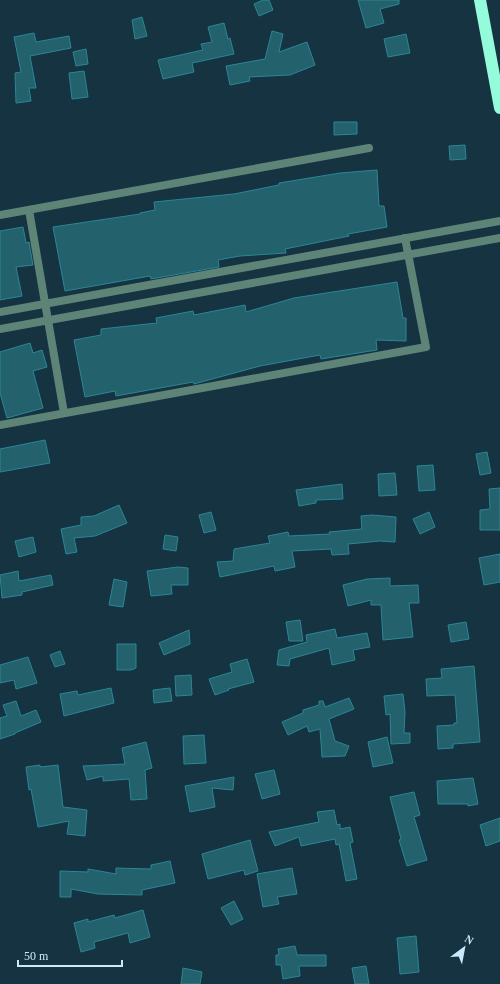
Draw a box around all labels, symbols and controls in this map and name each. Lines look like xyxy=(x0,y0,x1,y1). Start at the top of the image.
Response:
north arrow xyxy=(444,928,484,968)
text: N xyxy=(463,932,476,947)
scale bar xyxy=(18,942,122,968)
text: 50 m xyxy=(24,949,49,963)

